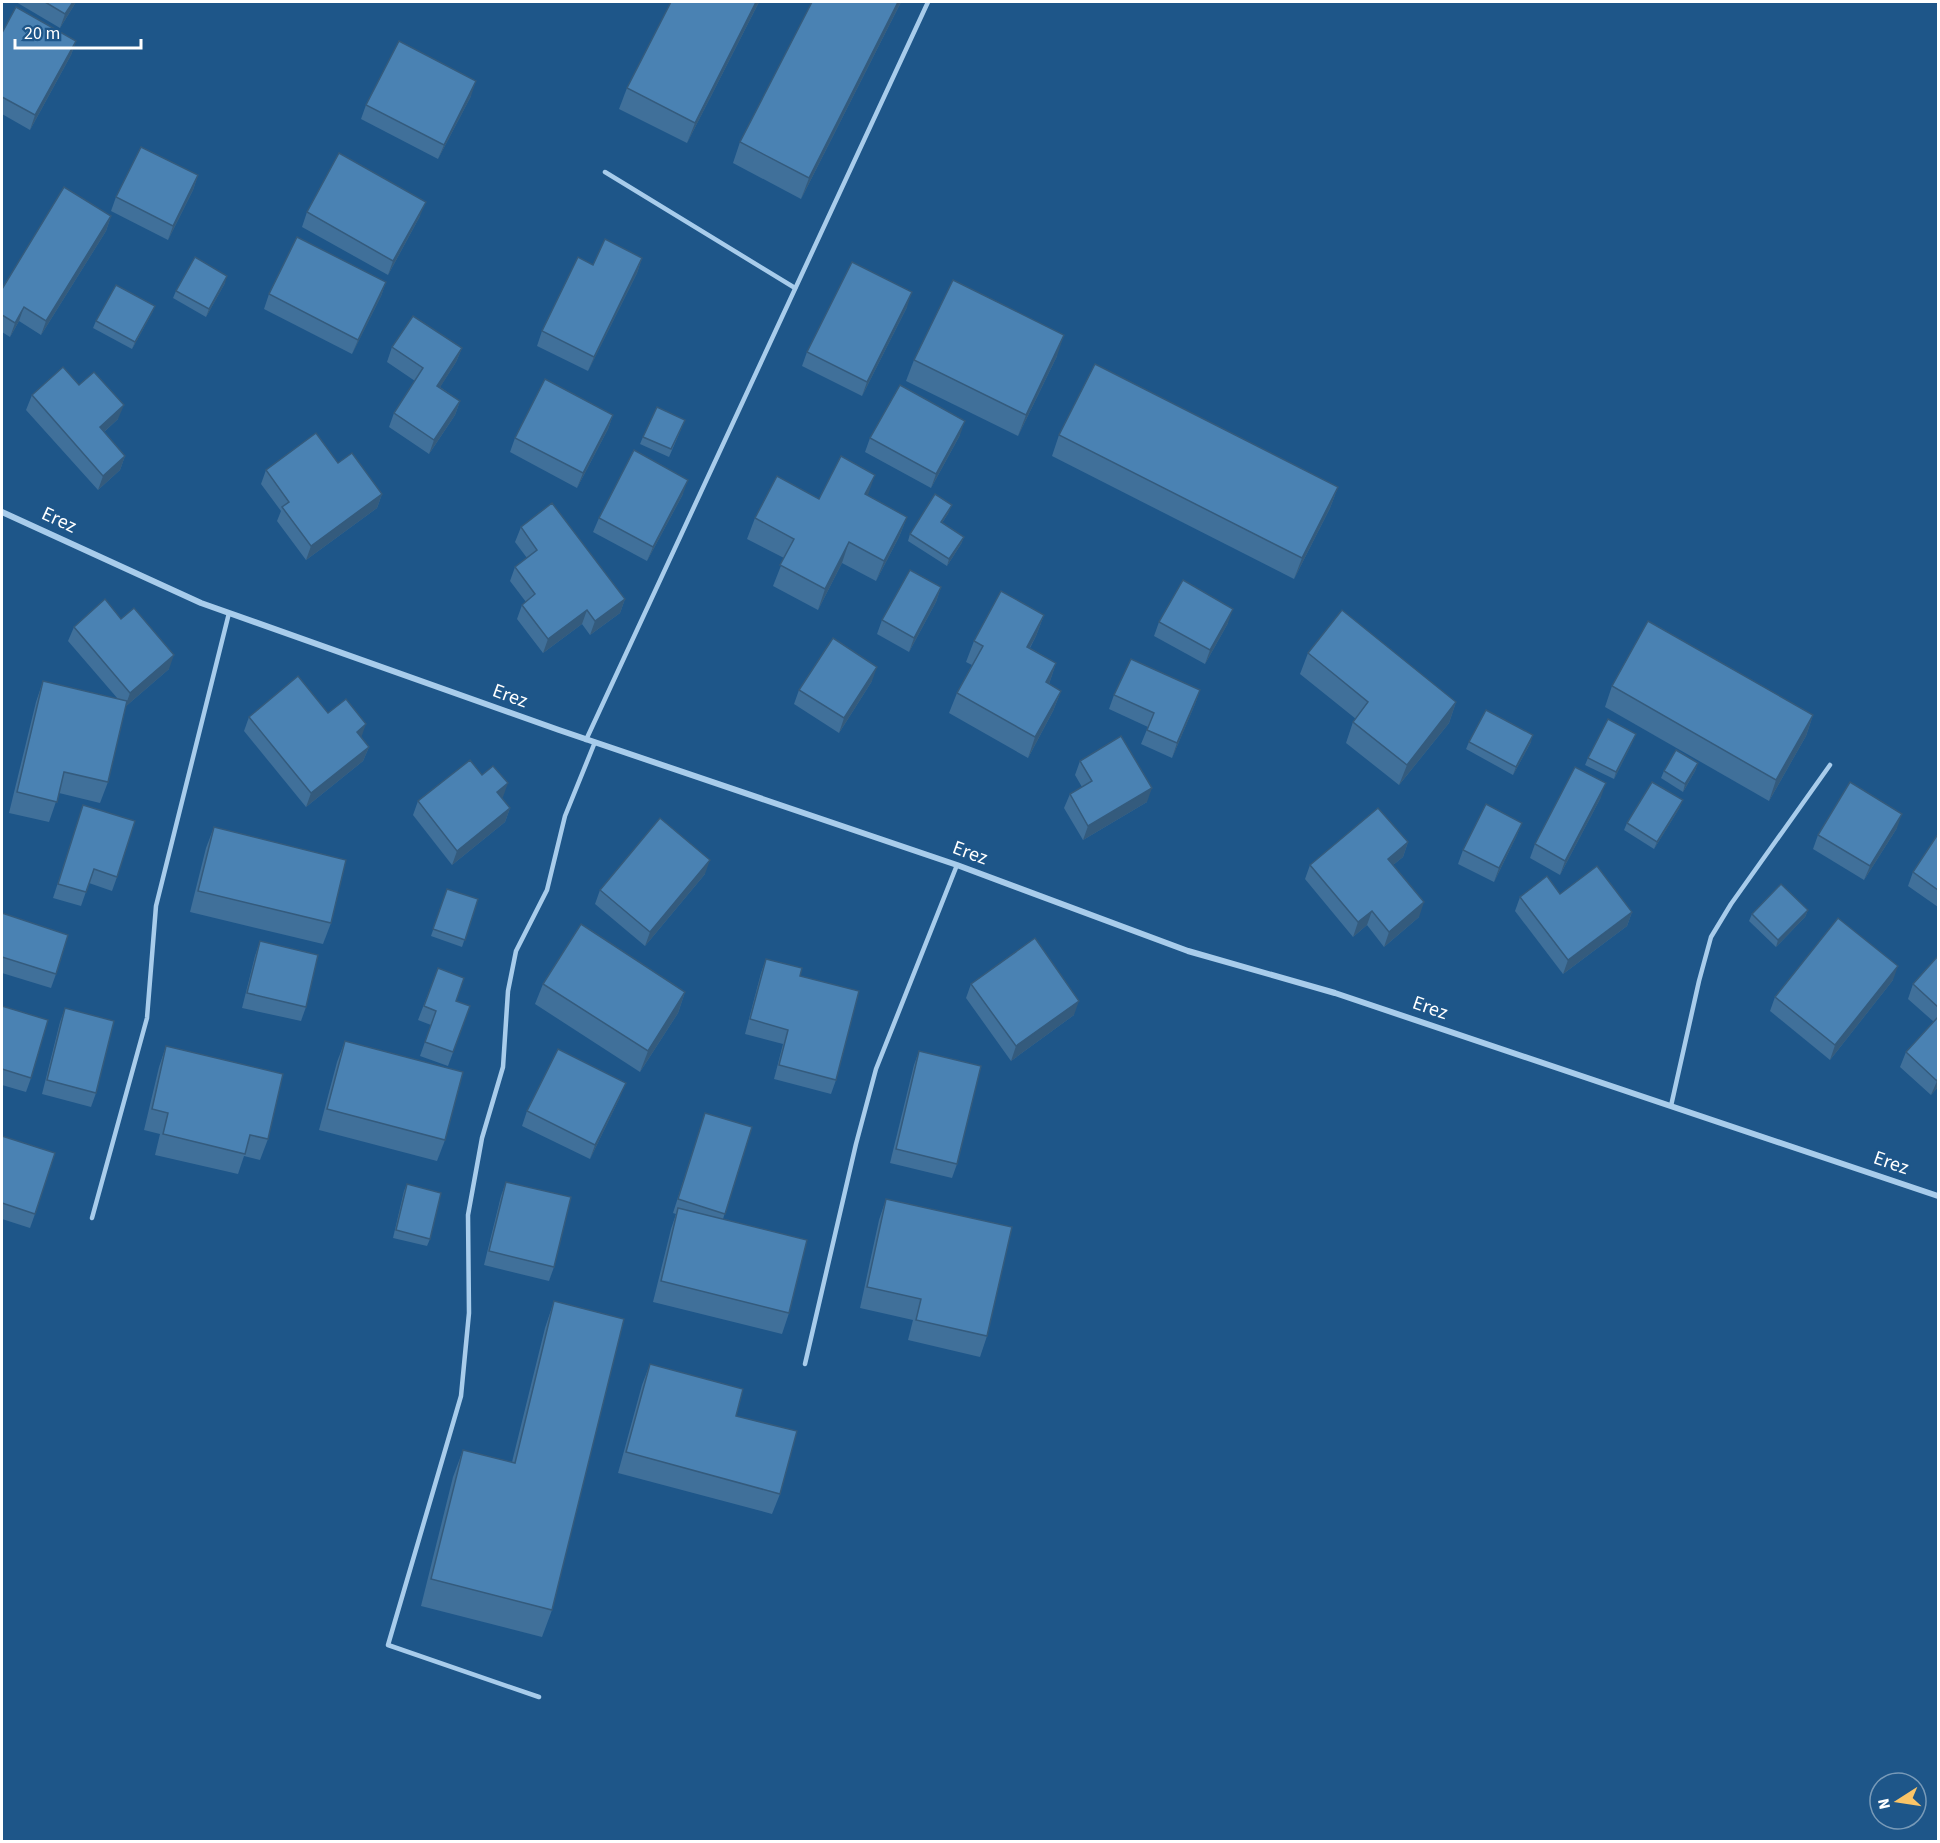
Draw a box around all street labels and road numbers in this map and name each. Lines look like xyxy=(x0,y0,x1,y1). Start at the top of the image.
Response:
street label: Erez xyxy=(37,500,81,540)
street label: Erez xyxy=(488,677,532,715)
street label: Erez xyxy=(948,834,992,872)
street label: Erez xyxy=(1409,989,1451,1027)
street label: Erez xyxy=(1870,1144,1912,1182)

